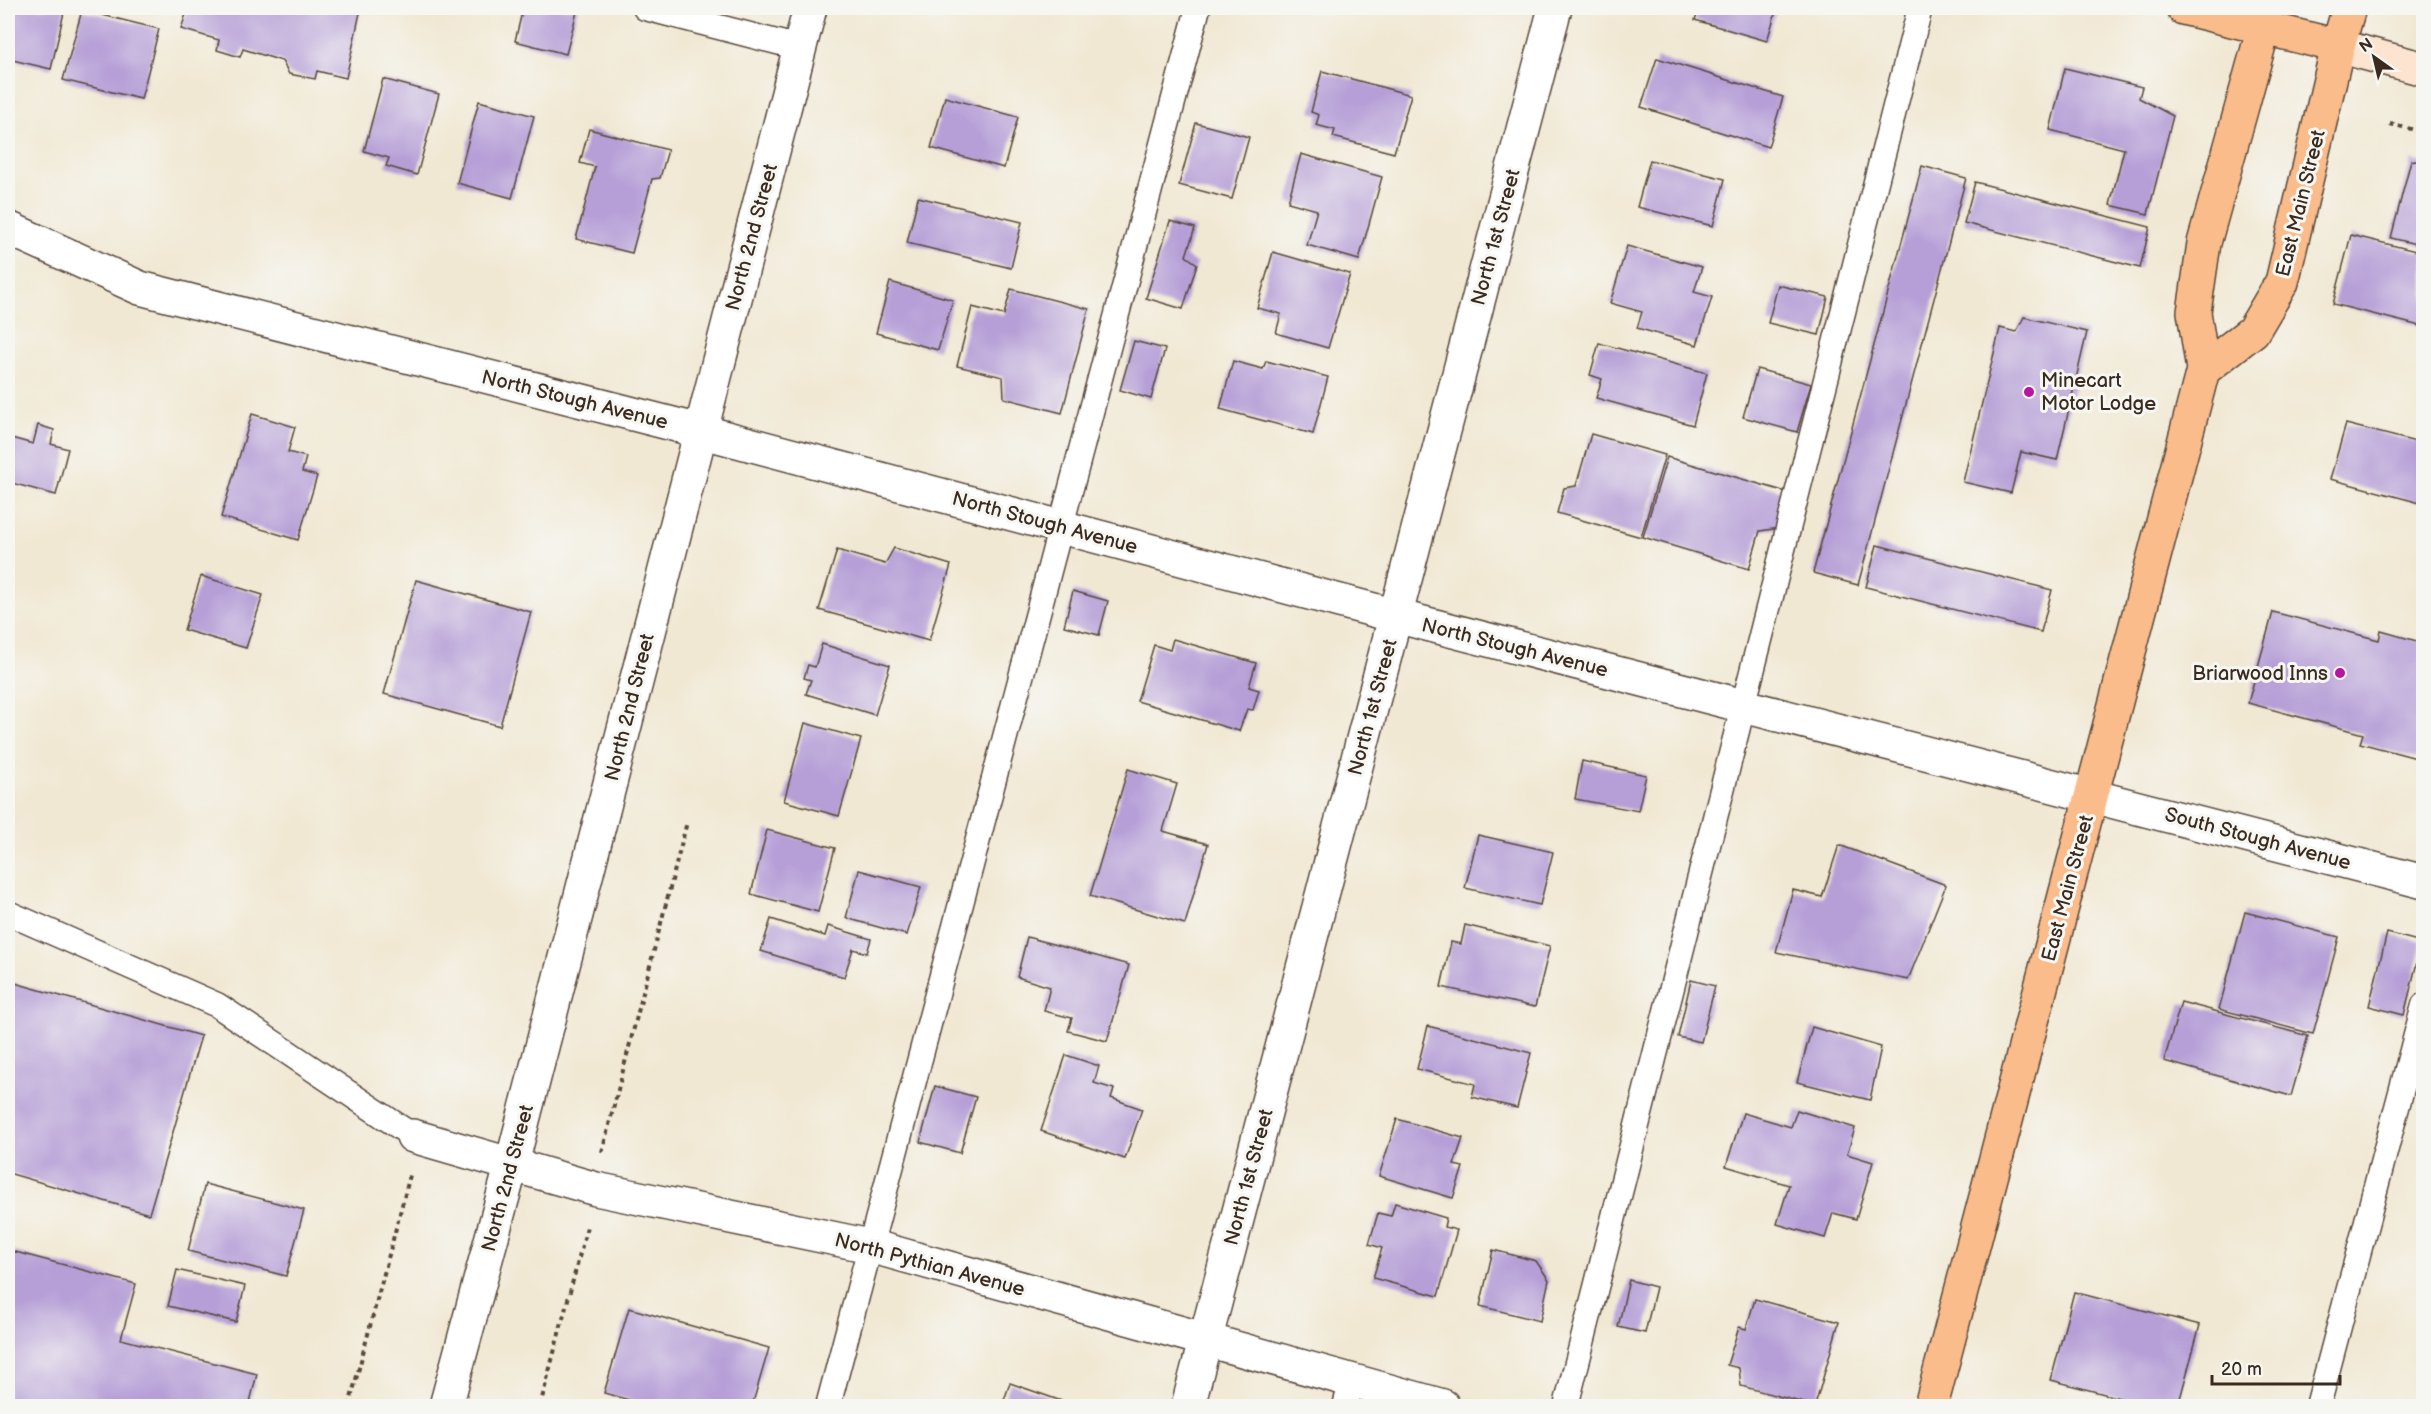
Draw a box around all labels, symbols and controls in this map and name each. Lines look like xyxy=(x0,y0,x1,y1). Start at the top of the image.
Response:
north arrow xyxy=(2344,27,2404,87)
text: N xyxy=(2356,35,2377,57)
street label: East Main Street xyxy=(2271,127,2331,279)
street label: North 2nd Street xyxy=(721,161,783,313)
street label: North 1st Street xyxy=(1466,166,1526,308)
street label: North Stough Avenue xyxy=(479,365,671,435)
place label: Minecart Motor Lodge xyxy=(2041,369,2156,416)
marker: Minecart Motor Lodge xyxy=(2022,385,2036,399)
street label: North Stough Avenue xyxy=(949,487,1140,559)
street label: North Stough Avenue xyxy=(1419,613,1611,683)
street label: North 2nd Street xyxy=(600,631,660,783)
street label: North 1st Street xyxy=(1343,636,1403,778)
place label: Briarwood Inns xyxy=(2192,662,2328,686)
marker: Briarwood Inns xyxy=(2333,666,2347,680)
street label: South Stough Avenue xyxy=(2162,803,2354,875)
street label: East Main Street xyxy=(2037,813,2099,964)
street label: North 2nd Street xyxy=(477,1102,539,1254)
street label: North 1st Street xyxy=(1219,1106,1279,1248)
street label: North Pythian Avenue xyxy=(832,1228,1028,1302)
scale bar xyxy=(2212,1348,2340,1386)
text: 20 m xyxy=(2221,1359,2262,1380)

